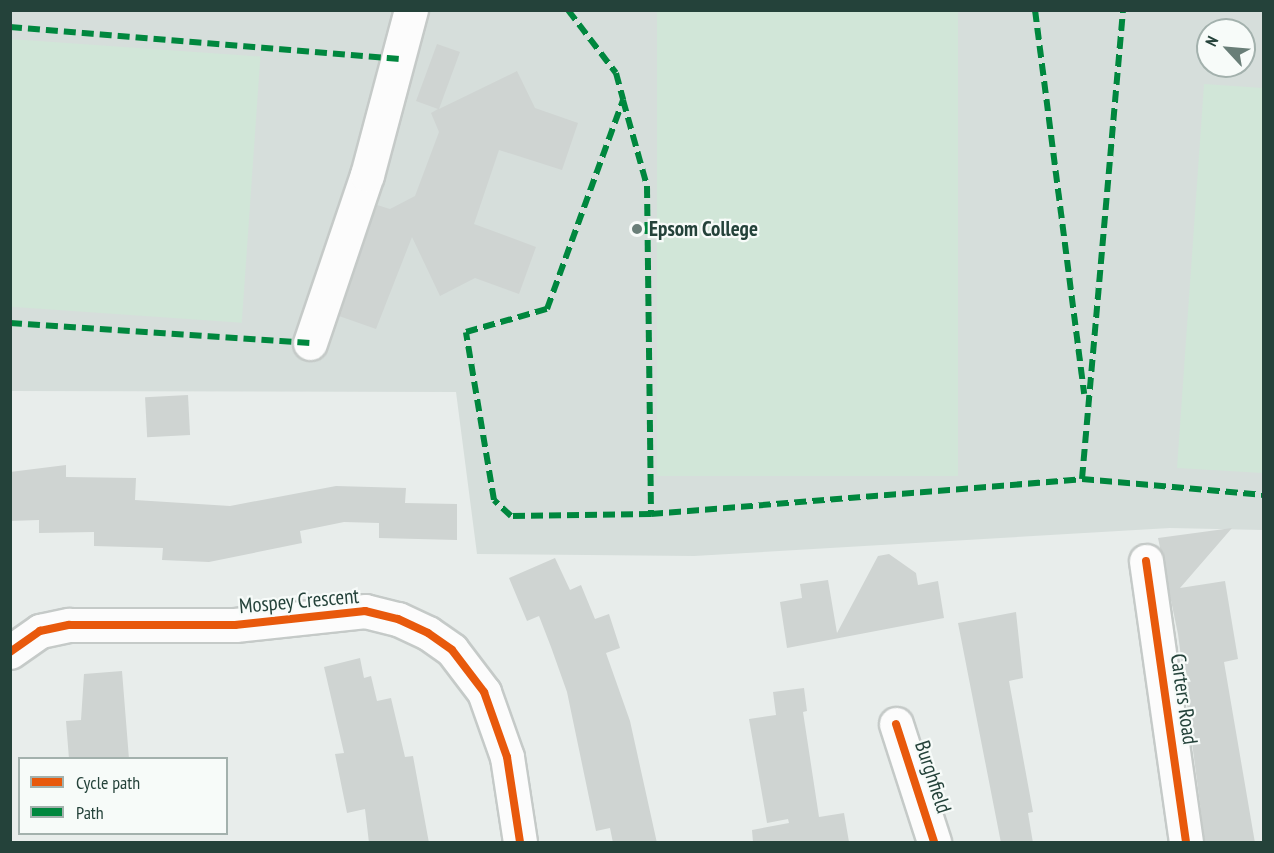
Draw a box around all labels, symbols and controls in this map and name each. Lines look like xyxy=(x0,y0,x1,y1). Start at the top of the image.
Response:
north arrow xyxy=(1196,18,1256,78)
text: N xyxy=(1201,33,1222,49)
place label: Epsom College xyxy=(649,216,758,242)
marker: Epsom College xyxy=(630,222,644,236)
street label: Mospey Crescent xyxy=(238,583,360,619)
street label: Carters Road xyxy=(1165,652,1203,746)
street label: Burghfield xyxy=(909,737,957,817)
legend xyxy=(18,757,228,835)
text: Cycle path xyxy=(76,771,140,794)
text: Path xyxy=(76,801,104,824)

